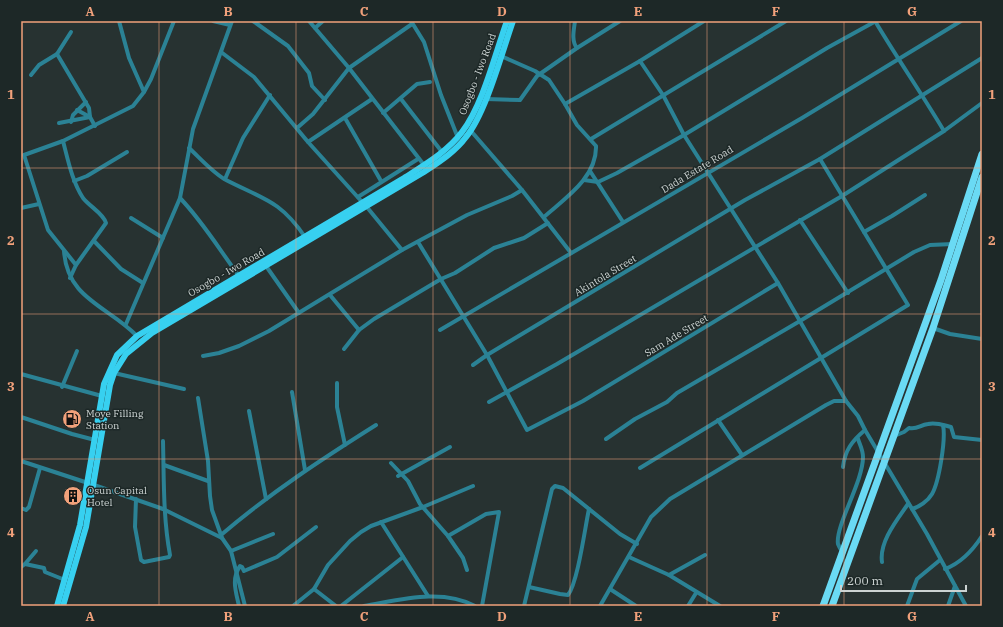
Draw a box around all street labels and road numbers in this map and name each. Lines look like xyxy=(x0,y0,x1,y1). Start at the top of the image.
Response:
street label: Osogbo - Iwo Road xyxy=(456,32,499,117)
street label: Dada Estate Road xyxy=(659,143,736,196)
street label: Osogbo - Iwo Road xyxy=(186,245,267,300)
street label: Akintola Street xyxy=(572,252,639,299)
street label: Sam Ade Street xyxy=(642,311,711,360)

